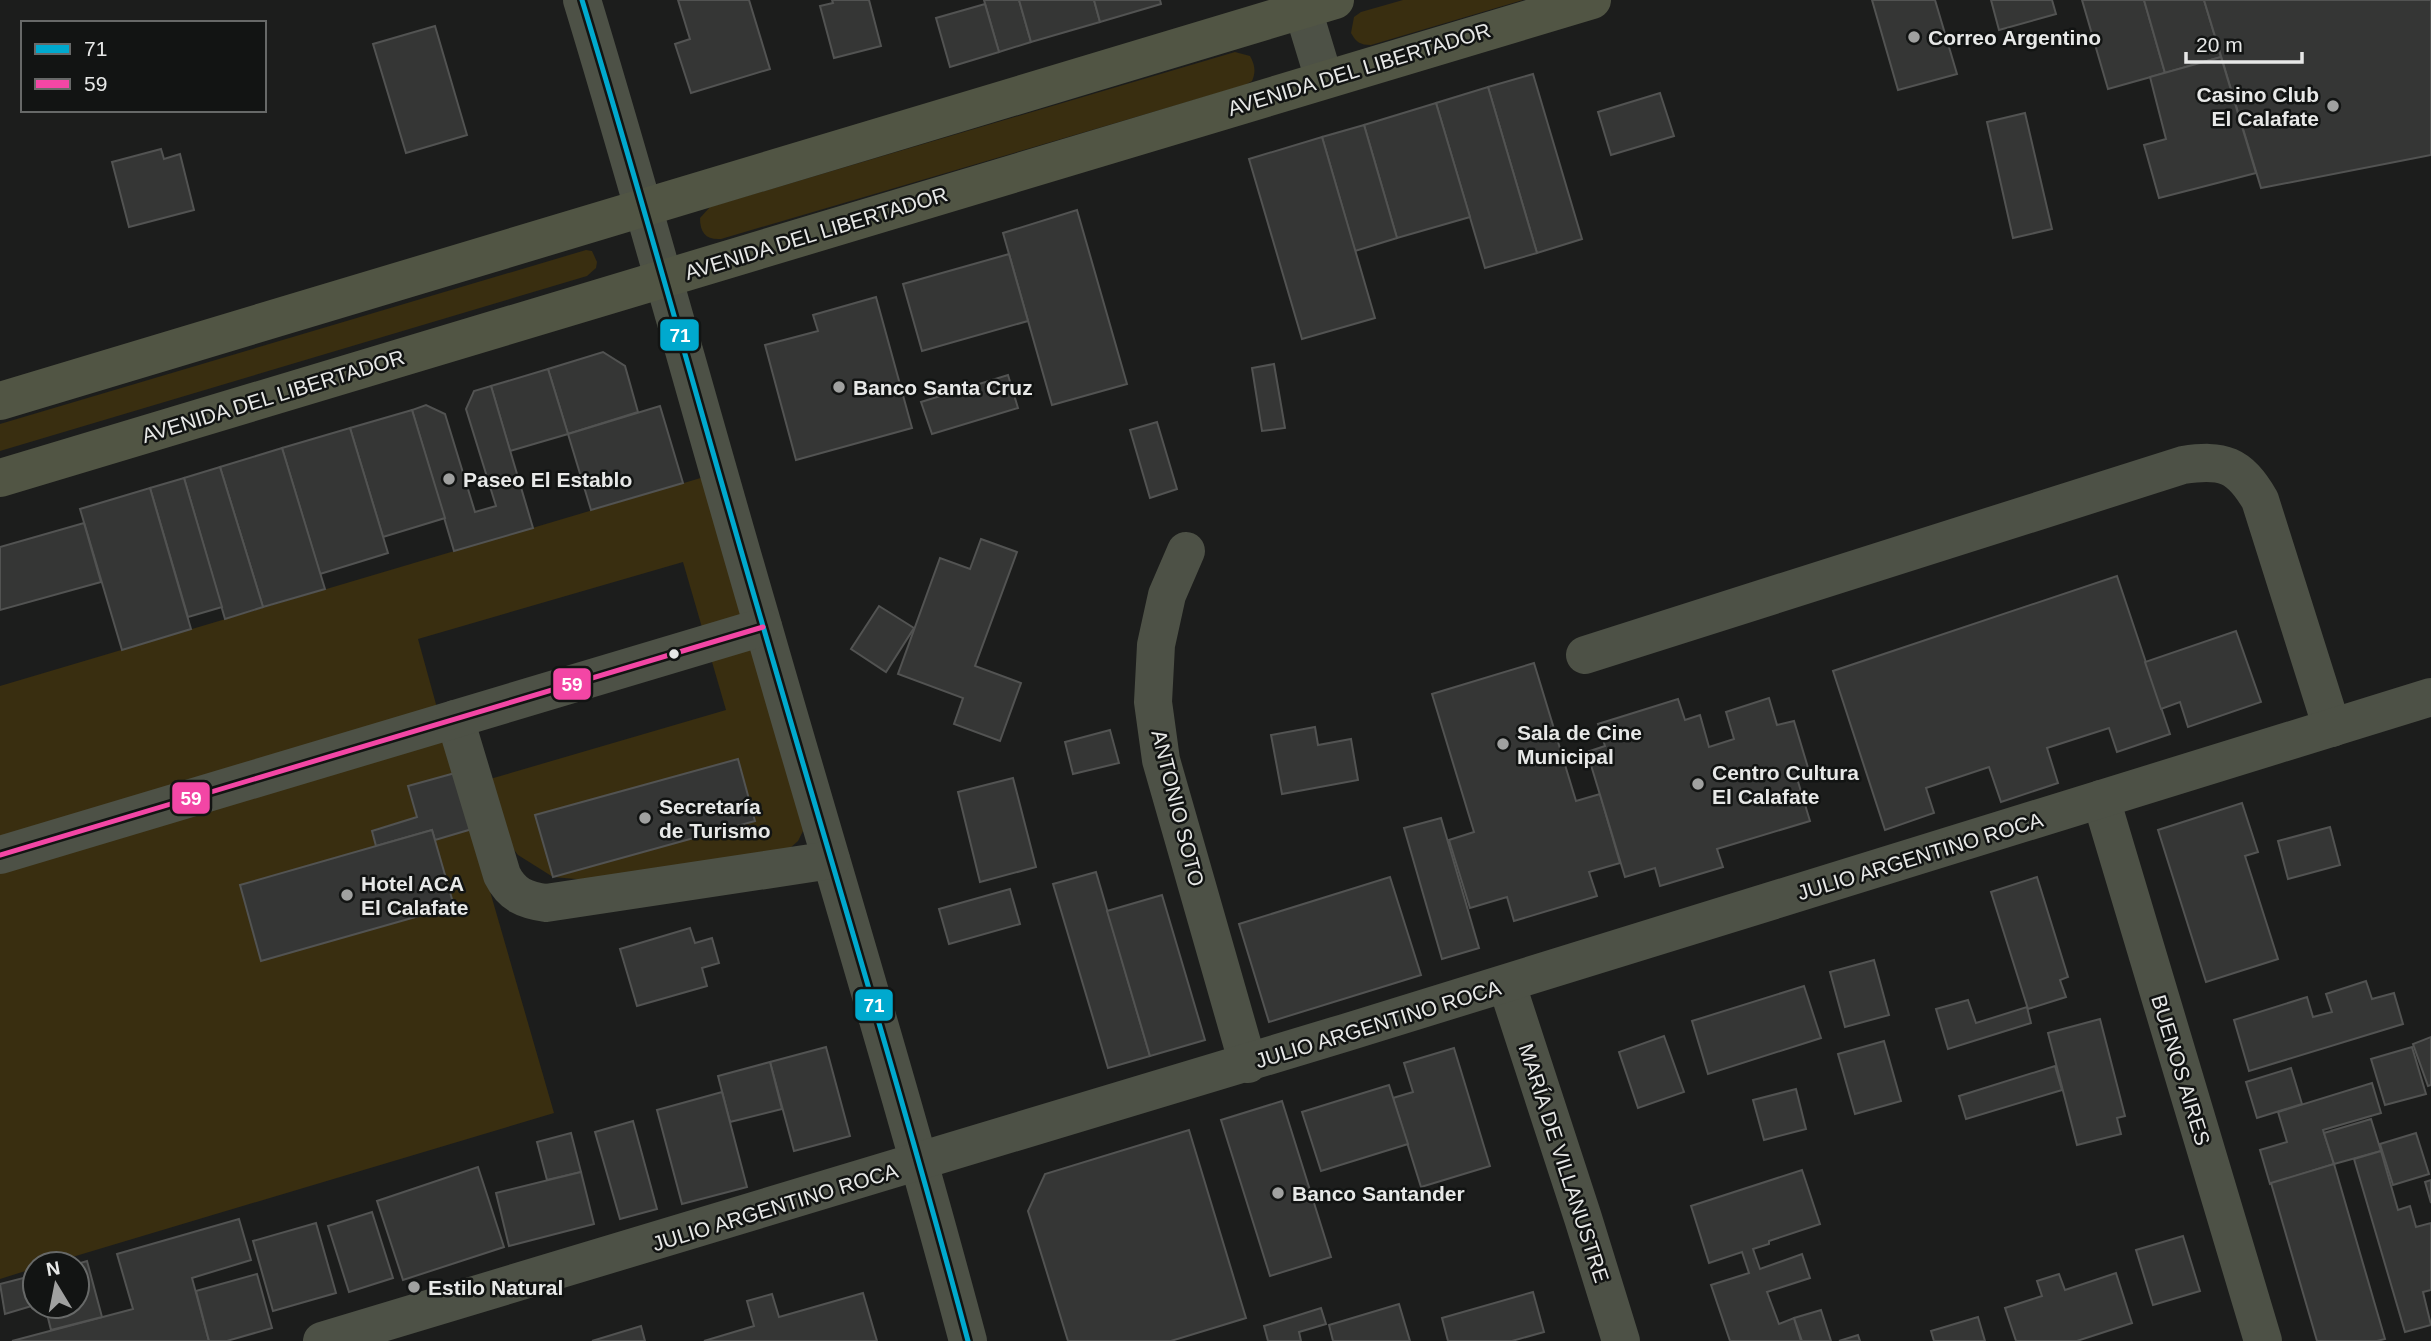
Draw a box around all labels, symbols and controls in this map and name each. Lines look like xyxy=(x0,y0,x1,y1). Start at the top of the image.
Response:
street label: AVENIDA DEL LIBERTADOR xyxy=(1225,18,1493,120)
legend xyxy=(21,21,266,112)
scale bar xyxy=(2186,21,2302,65)
place label: Correo Argentino xyxy=(1928,26,2101,49)
marker: Correo Argentino xyxy=(1906,29,1922,45)
text: 20 m xyxy=(2196,33,2243,56)
text: 71 xyxy=(84,37,107,60)
text: 59 xyxy=(84,72,107,95)
place label: Casino Club El Calafate xyxy=(2196,83,2319,130)
marker: Casino Club El Calafate xyxy=(2325,98,2341,114)
street label: AVENIDA DEL LIBERTADOR xyxy=(682,182,950,284)
line badge: 71 xyxy=(659,318,700,352)
text: 71 xyxy=(669,325,691,346)
street label: AVENIDA DEL LIBERTADOR xyxy=(139,345,407,447)
place label: Banco Santa Cruz xyxy=(853,376,1033,399)
marker: Banco Santa Cruz xyxy=(831,379,847,395)
place label: Paseo El Establo xyxy=(463,468,632,491)
marker: Paseo El Establo xyxy=(441,471,457,487)
unlabelled marker xyxy=(667,647,681,661)
line badge: 59 xyxy=(552,667,592,701)
text: 59 xyxy=(561,674,583,695)
place label: Sala de Cine Municipal xyxy=(1517,721,1642,768)
street label: ANTONIO SOTO xyxy=(1147,727,1209,889)
marker: Sala de Cine Municipal xyxy=(1495,736,1511,752)
place label: Centro Cultura El Calafate xyxy=(1712,761,1859,808)
marker: Centro Cultura El Calafate xyxy=(1690,776,1706,792)
line badge: 59 xyxy=(171,781,211,815)
text: 59 xyxy=(180,788,202,809)
place label: Secretaría de Turismo xyxy=(659,795,771,842)
street label: JULIO ARGENTINO ROCA xyxy=(1794,808,2046,904)
marker: Secretaría de Turismo xyxy=(637,810,653,826)
place label: Hotel ACA El Calafate xyxy=(361,872,468,919)
marker: Hotel ACA El Calafate xyxy=(339,887,355,903)
street label: JULIO ARGENTINO ROCA xyxy=(1252,976,1504,1072)
line badge: 71 xyxy=(854,988,894,1022)
street label: BUENOS AIRES xyxy=(2147,992,2215,1148)
text: 71 xyxy=(863,995,885,1016)
street label: MARÍA DE VILLANUSTRE xyxy=(1514,1041,1614,1285)
street label: JULIO ARGENTINO ROCA xyxy=(649,1159,901,1255)
place label: Banco Santander xyxy=(1292,1182,1465,1205)
marker: Banco Santander xyxy=(1270,1185,1286,1201)
north arrow xyxy=(21,1250,91,1320)
text: N xyxy=(45,1257,62,1280)
place label: Estilo Natural xyxy=(428,1276,563,1299)
marker: Estilo Natural xyxy=(406,1279,422,1295)

